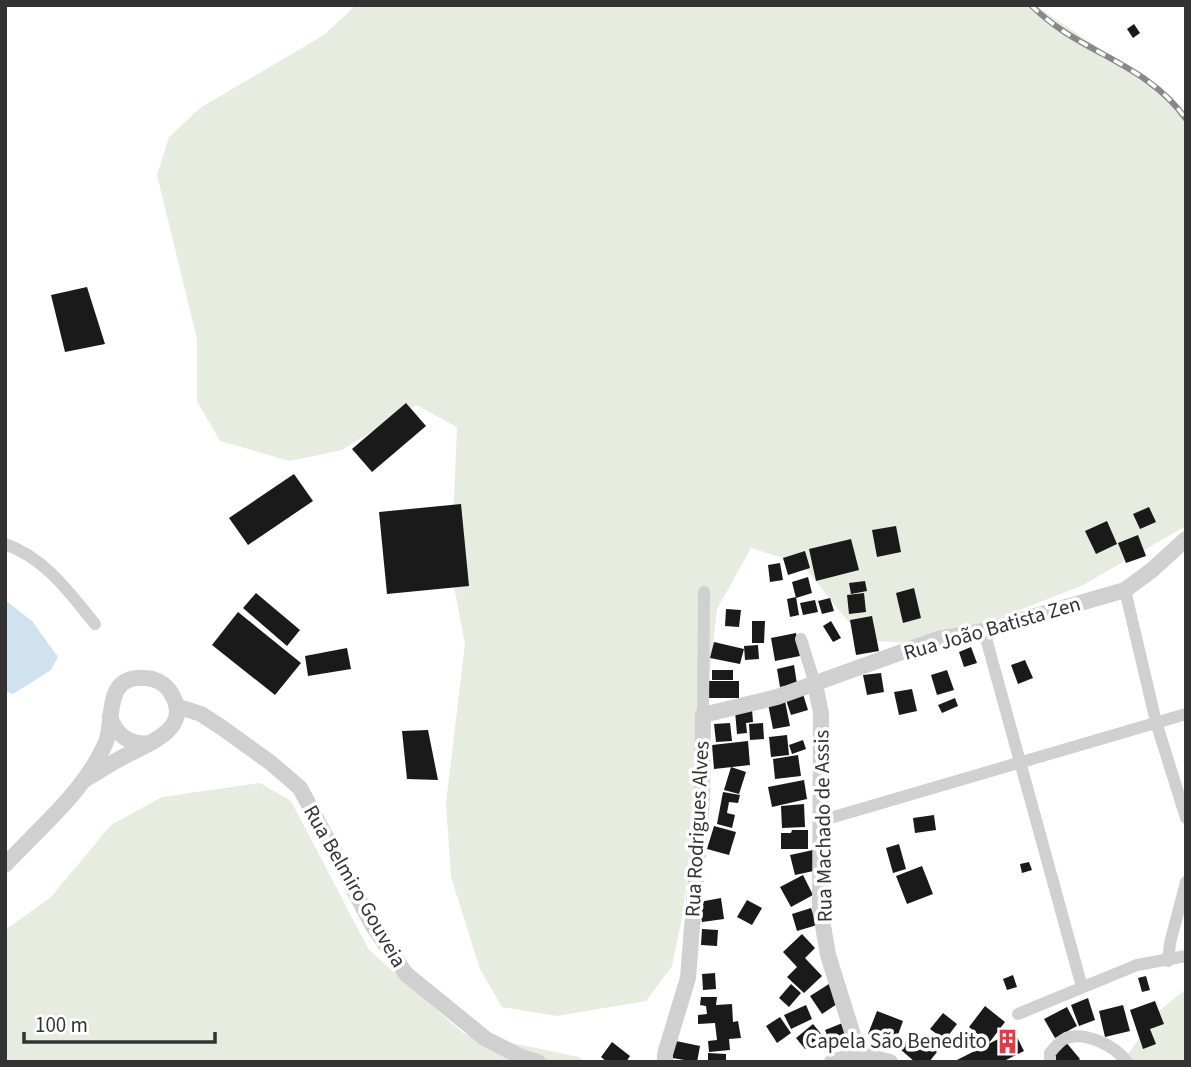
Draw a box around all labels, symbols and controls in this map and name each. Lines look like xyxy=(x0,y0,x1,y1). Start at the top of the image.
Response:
street label: Rua João Batista Zen xyxy=(900,588,1084,668)
street label: Rua Machado de Assis xyxy=(806,729,840,923)
street label: Rua Rodrigues Alves xyxy=(677,740,717,918)
street label: Rua Belmiro Gouveia xyxy=(296,799,414,973)
scale bar xyxy=(24,1000,215,1044)
text: 100 m xyxy=(35,1010,88,1040)
place label: Capela São Benedito xyxy=(805,1026,987,1056)
building icon: Capela São Benedito xyxy=(993,1027,1021,1055)

